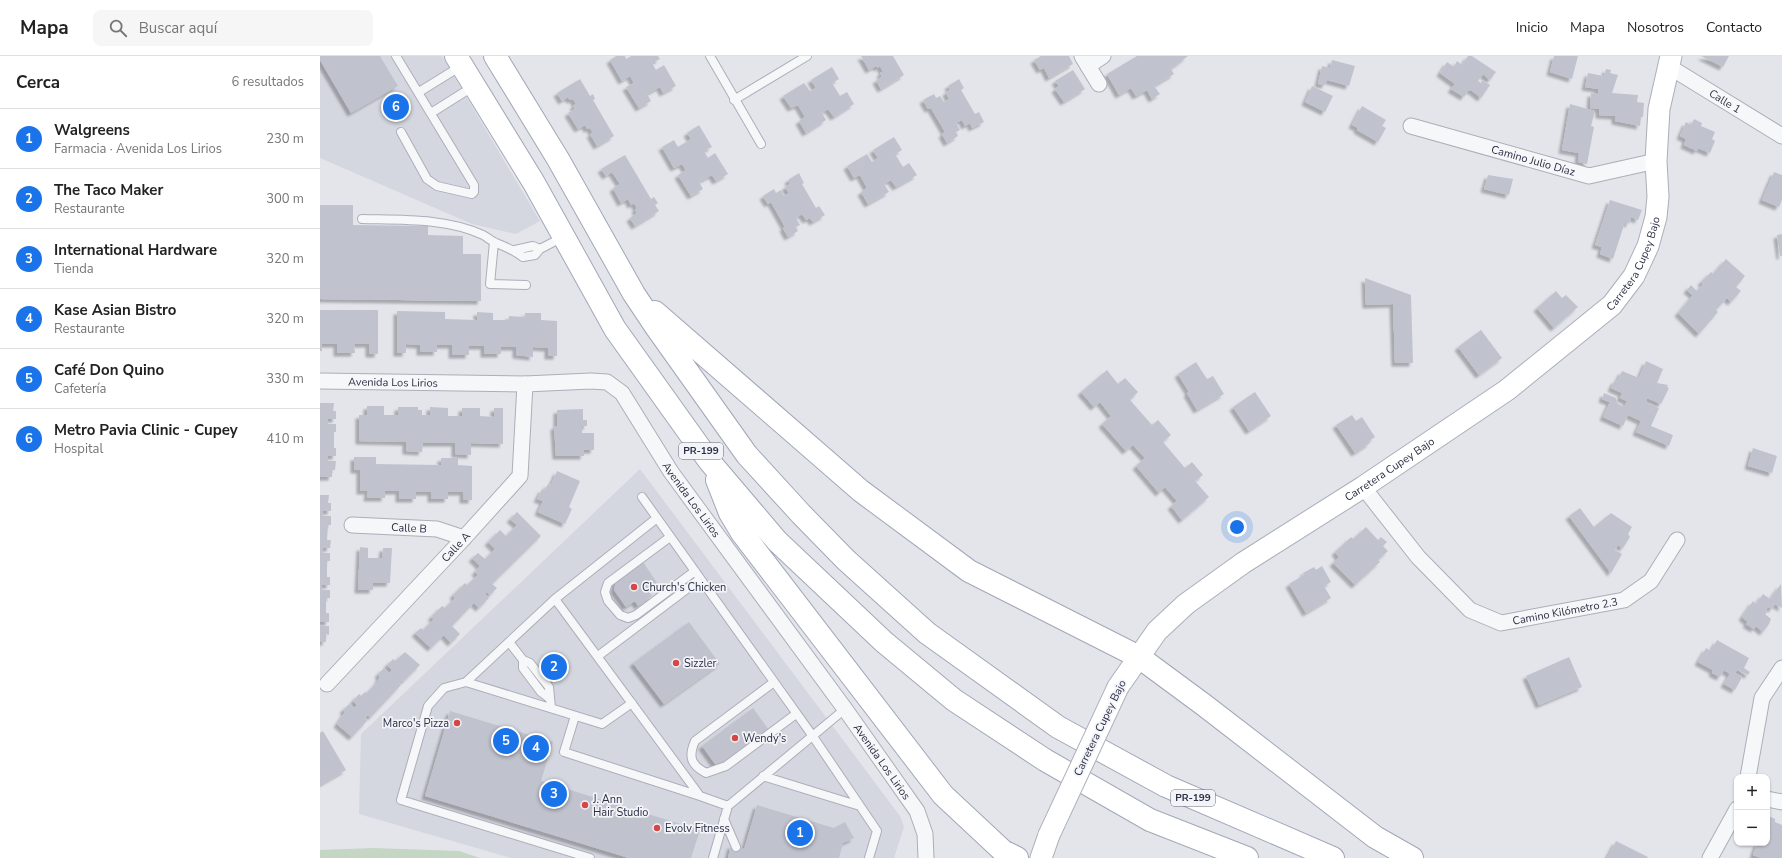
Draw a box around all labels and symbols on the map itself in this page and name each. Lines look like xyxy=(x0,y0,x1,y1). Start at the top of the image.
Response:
street label: Calle 1 xyxy=(1706,86,1744,117)
pin: 6 xyxy=(383,92,409,122)
street label: Camino Julio Díaz xyxy=(1490,141,1577,179)
street label: Carretera Cupey Bajo xyxy=(1603,215,1663,314)
street label: Avenida Los Lirios xyxy=(348,374,438,390)
street label: Carretera Cupey Bajo xyxy=(1341,434,1437,504)
road number: PR-199 xyxy=(679,443,723,459)
street label: Avenida Los Lirios xyxy=(659,459,724,540)
your location xyxy=(1227,517,1247,537)
street label: Calle B xyxy=(391,519,427,536)
street label: Calle A xyxy=(438,529,474,565)
place label: Church's Chicken xyxy=(642,580,726,595)
marker: Church's Chicken xyxy=(629,582,639,592)
street label: Camino Kilómetro 2.3 xyxy=(1511,594,1619,628)
pin: 2 xyxy=(541,652,567,682)
place label: Sizzler xyxy=(684,656,717,671)
marker: Sizzler xyxy=(671,658,681,668)
street label: Carretera Cupey Bajo xyxy=(1070,678,1130,778)
place label: Marco's Pizza xyxy=(383,716,449,731)
marker: Marco's Pizza xyxy=(452,718,462,728)
street label: Avenida Los Lirios xyxy=(850,721,914,803)
pin: 5 xyxy=(493,726,519,756)
place label: Wendy's xyxy=(743,731,786,746)
pin: 4 xyxy=(523,733,549,763)
marker: Wendy's xyxy=(730,733,740,743)
pin: 3 xyxy=(541,779,567,809)
road number: PR-199 xyxy=(1171,790,1215,806)
place label: J. Ann Hair Studio xyxy=(592,792,648,820)
marker: J. Ann Hair Studio xyxy=(580,800,590,810)
pin: 1 xyxy=(787,818,813,848)
place label: Evolv Fitness xyxy=(665,821,730,836)
marker: Evolv Fitness xyxy=(652,823,662,833)

